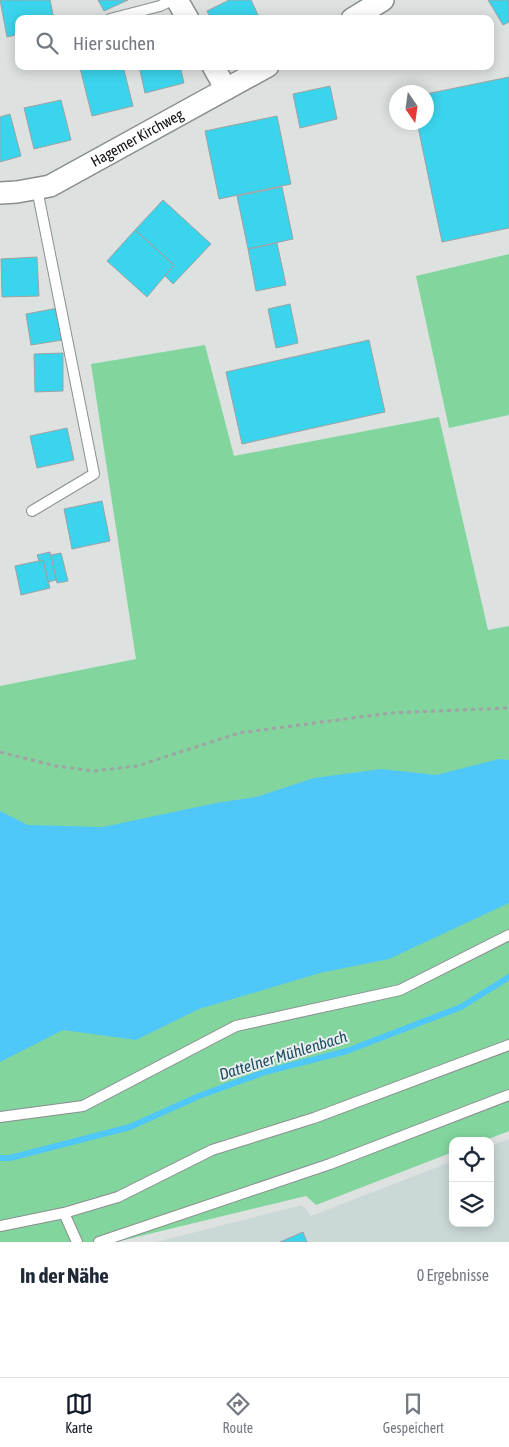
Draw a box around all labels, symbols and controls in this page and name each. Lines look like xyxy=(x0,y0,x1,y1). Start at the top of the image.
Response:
search box xyxy=(15,15,494,70)
icon: search xyxy=(33,29,61,57)
text: Hier suchen xyxy=(73,32,155,54)
north arrow xyxy=(389,85,434,130)
street label: Hagemer Kirchweg xyxy=(88,105,187,170)
water label: Dattelner Mühlenbach xyxy=(217,1027,349,1083)
map controls xyxy=(449,1137,494,1227)
button: locate xyxy=(449,1137,494,1182)
button: layers xyxy=(449,1182,494,1227)
text: In der Nähe xyxy=(20,1263,109,1287)
text: 0 Ergebnisse xyxy=(417,1266,489,1284)
tab: Karte xyxy=(65,1390,93,1436)
tab: Route xyxy=(223,1390,253,1436)
tab: Gespeichert xyxy=(383,1390,444,1436)

